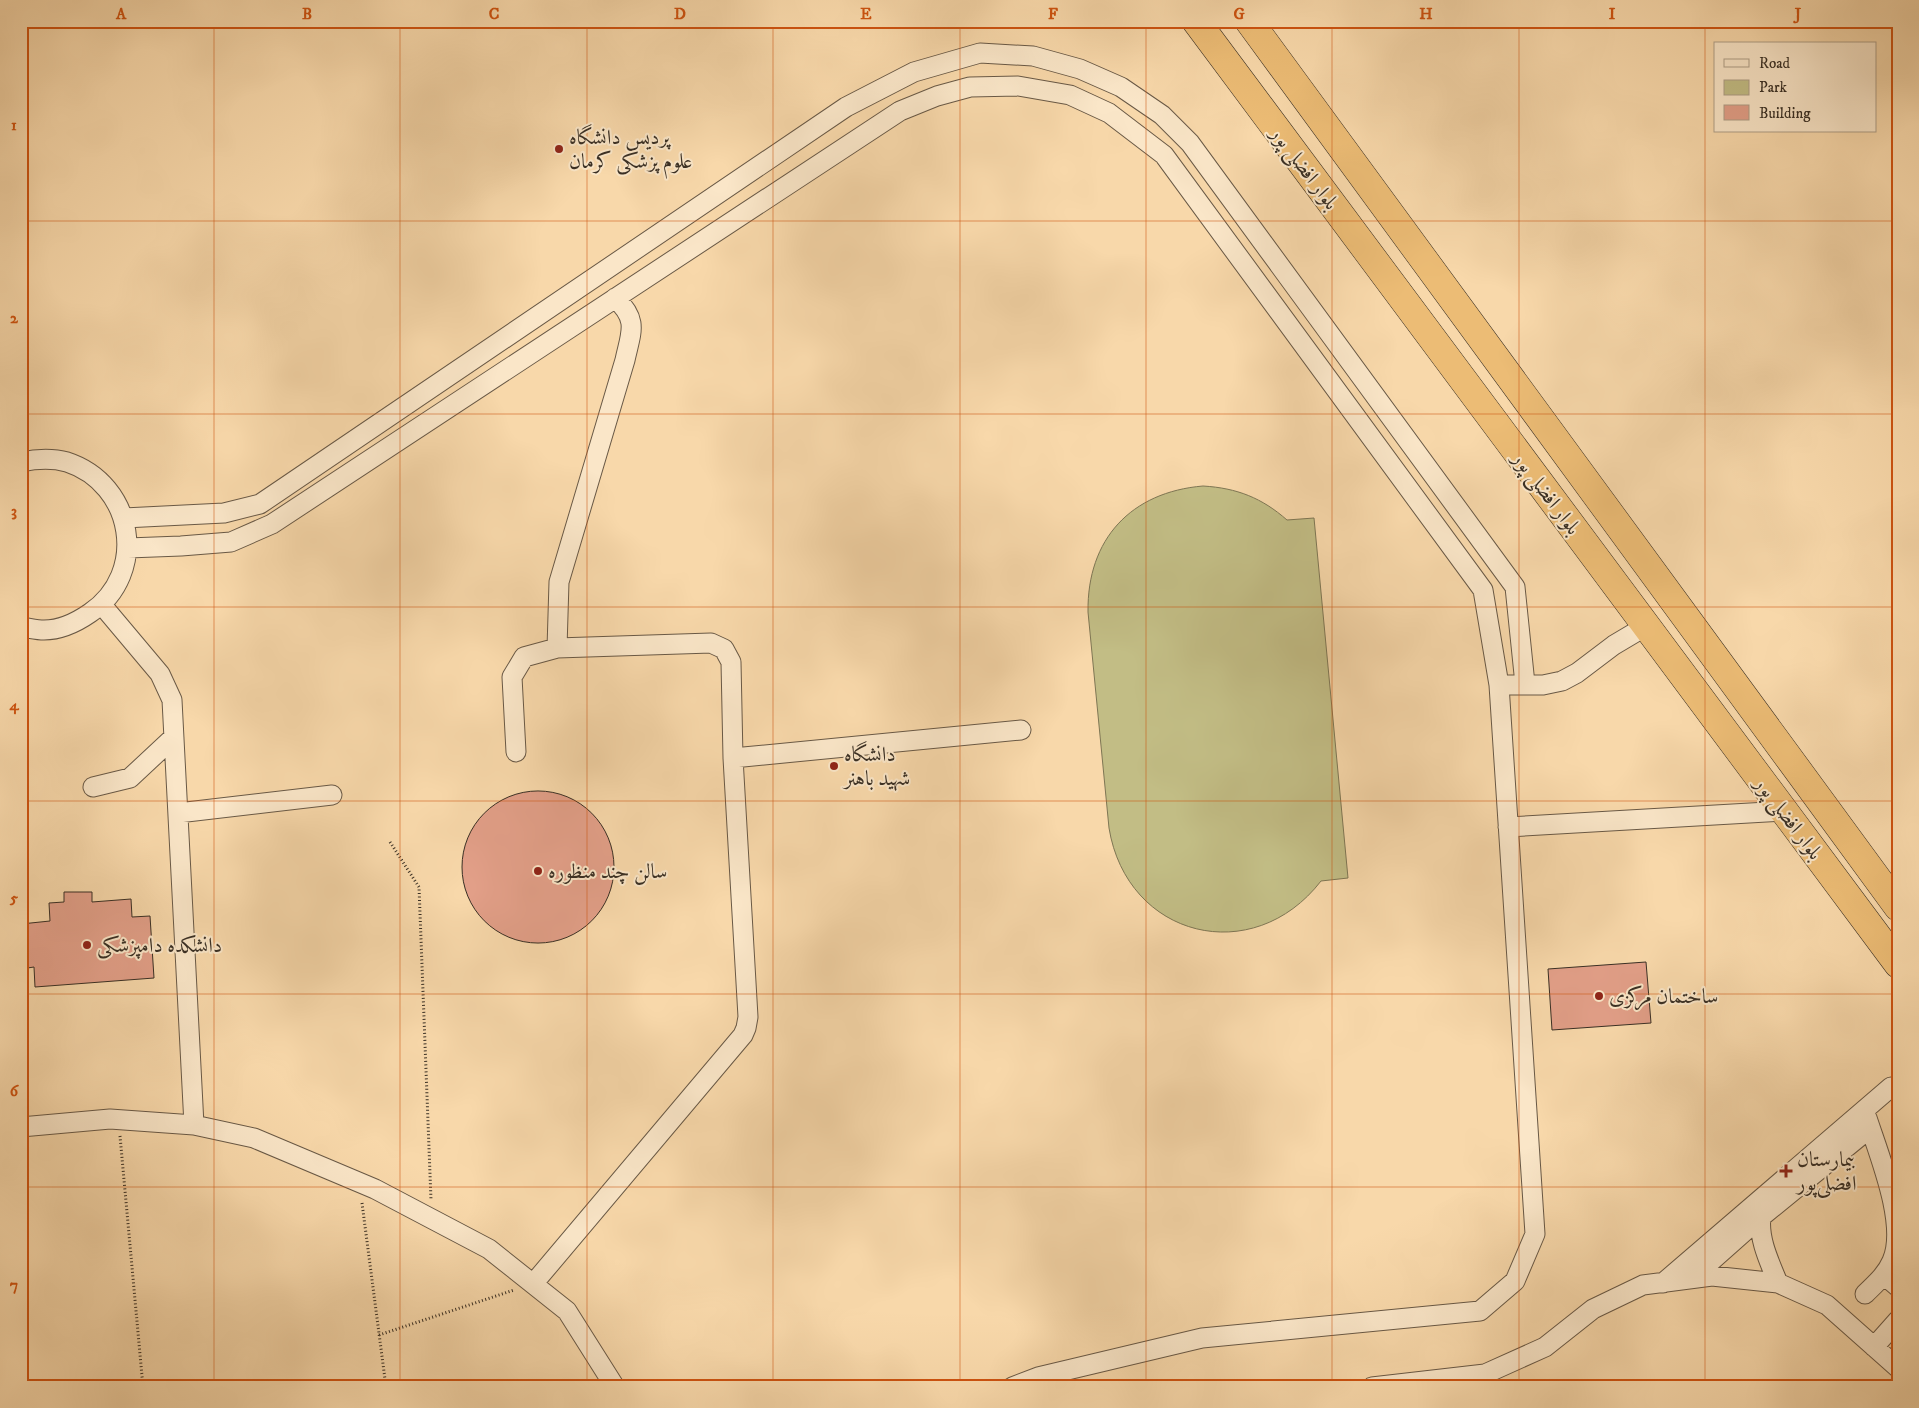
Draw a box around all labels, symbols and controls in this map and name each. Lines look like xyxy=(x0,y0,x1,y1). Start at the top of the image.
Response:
text: A xyxy=(115,4,127,24)
text: B xyxy=(302,4,312,24)
text: C xyxy=(489,4,499,24)
text: D xyxy=(674,4,686,24)
text: E xyxy=(860,4,872,24)
text: F xyxy=(1048,4,1058,24)
text: G xyxy=(1233,4,1245,24)
text: H xyxy=(1419,4,1433,24)
text: I xyxy=(1609,4,1616,24)
text: J xyxy=(1793,4,1802,24)
legend xyxy=(1714,42,1876,132)
text: Road xyxy=(1759,54,1791,73)
text: Park xyxy=(1759,78,1788,97)
text: Building xyxy=(1759,104,1811,123)
text: 1 xyxy=(11,115,17,135)
street label: بلوار افضلی پور xyxy=(1262,120,1344,217)
place label: پردیس دانشگاه علوم پزشکی کرمان xyxy=(569,124,692,179)
marker: پردیس دانشگاه علوم پزشکی کرمان xyxy=(553,143,565,155)
text: 2 xyxy=(10,308,19,328)
street label: بلوار افضلی پور xyxy=(1504,445,1586,542)
text: 3 xyxy=(11,501,17,521)
text: 4 xyxy=(8,695,19,715)
place label: دانشگاه شهید باهنر xyxy=(842,741,910,792)
marker: دانشگاه شهید باهنر xyxy=(828,760,840,772)
street label: بلوار افضلی پور xyxy=(1746,770,1828,867)
place label: سالن چند منظوره xyxy=(548,859,667,885)
marker: سالن چند منظوره xyxy=(532,865,544,877)
text: 5 xyxy=(9,888,18,908)
place label: دانشکده دامپزشکی xyxy=(97,933,222,959)
marker: دانشکده دامپزشکی xyxy=(81,939,93,951)
place label: ساختمان مرکزی xyxy=(1609,984,1718,1011)
marker: ساختمان مرکزی xyxy=(1593,990,1605,1002)
text: 6 xyxy=(10,1081,20,1101)
place label: بیمارستان افضلی‌پور xyxy=(1795,1147,1856,1199)
marker: بیمارستان افضلی‌پور xyxy=(1779,1164,1793,1178)
text: 7 xyxy=(10,1275,18,1295)

